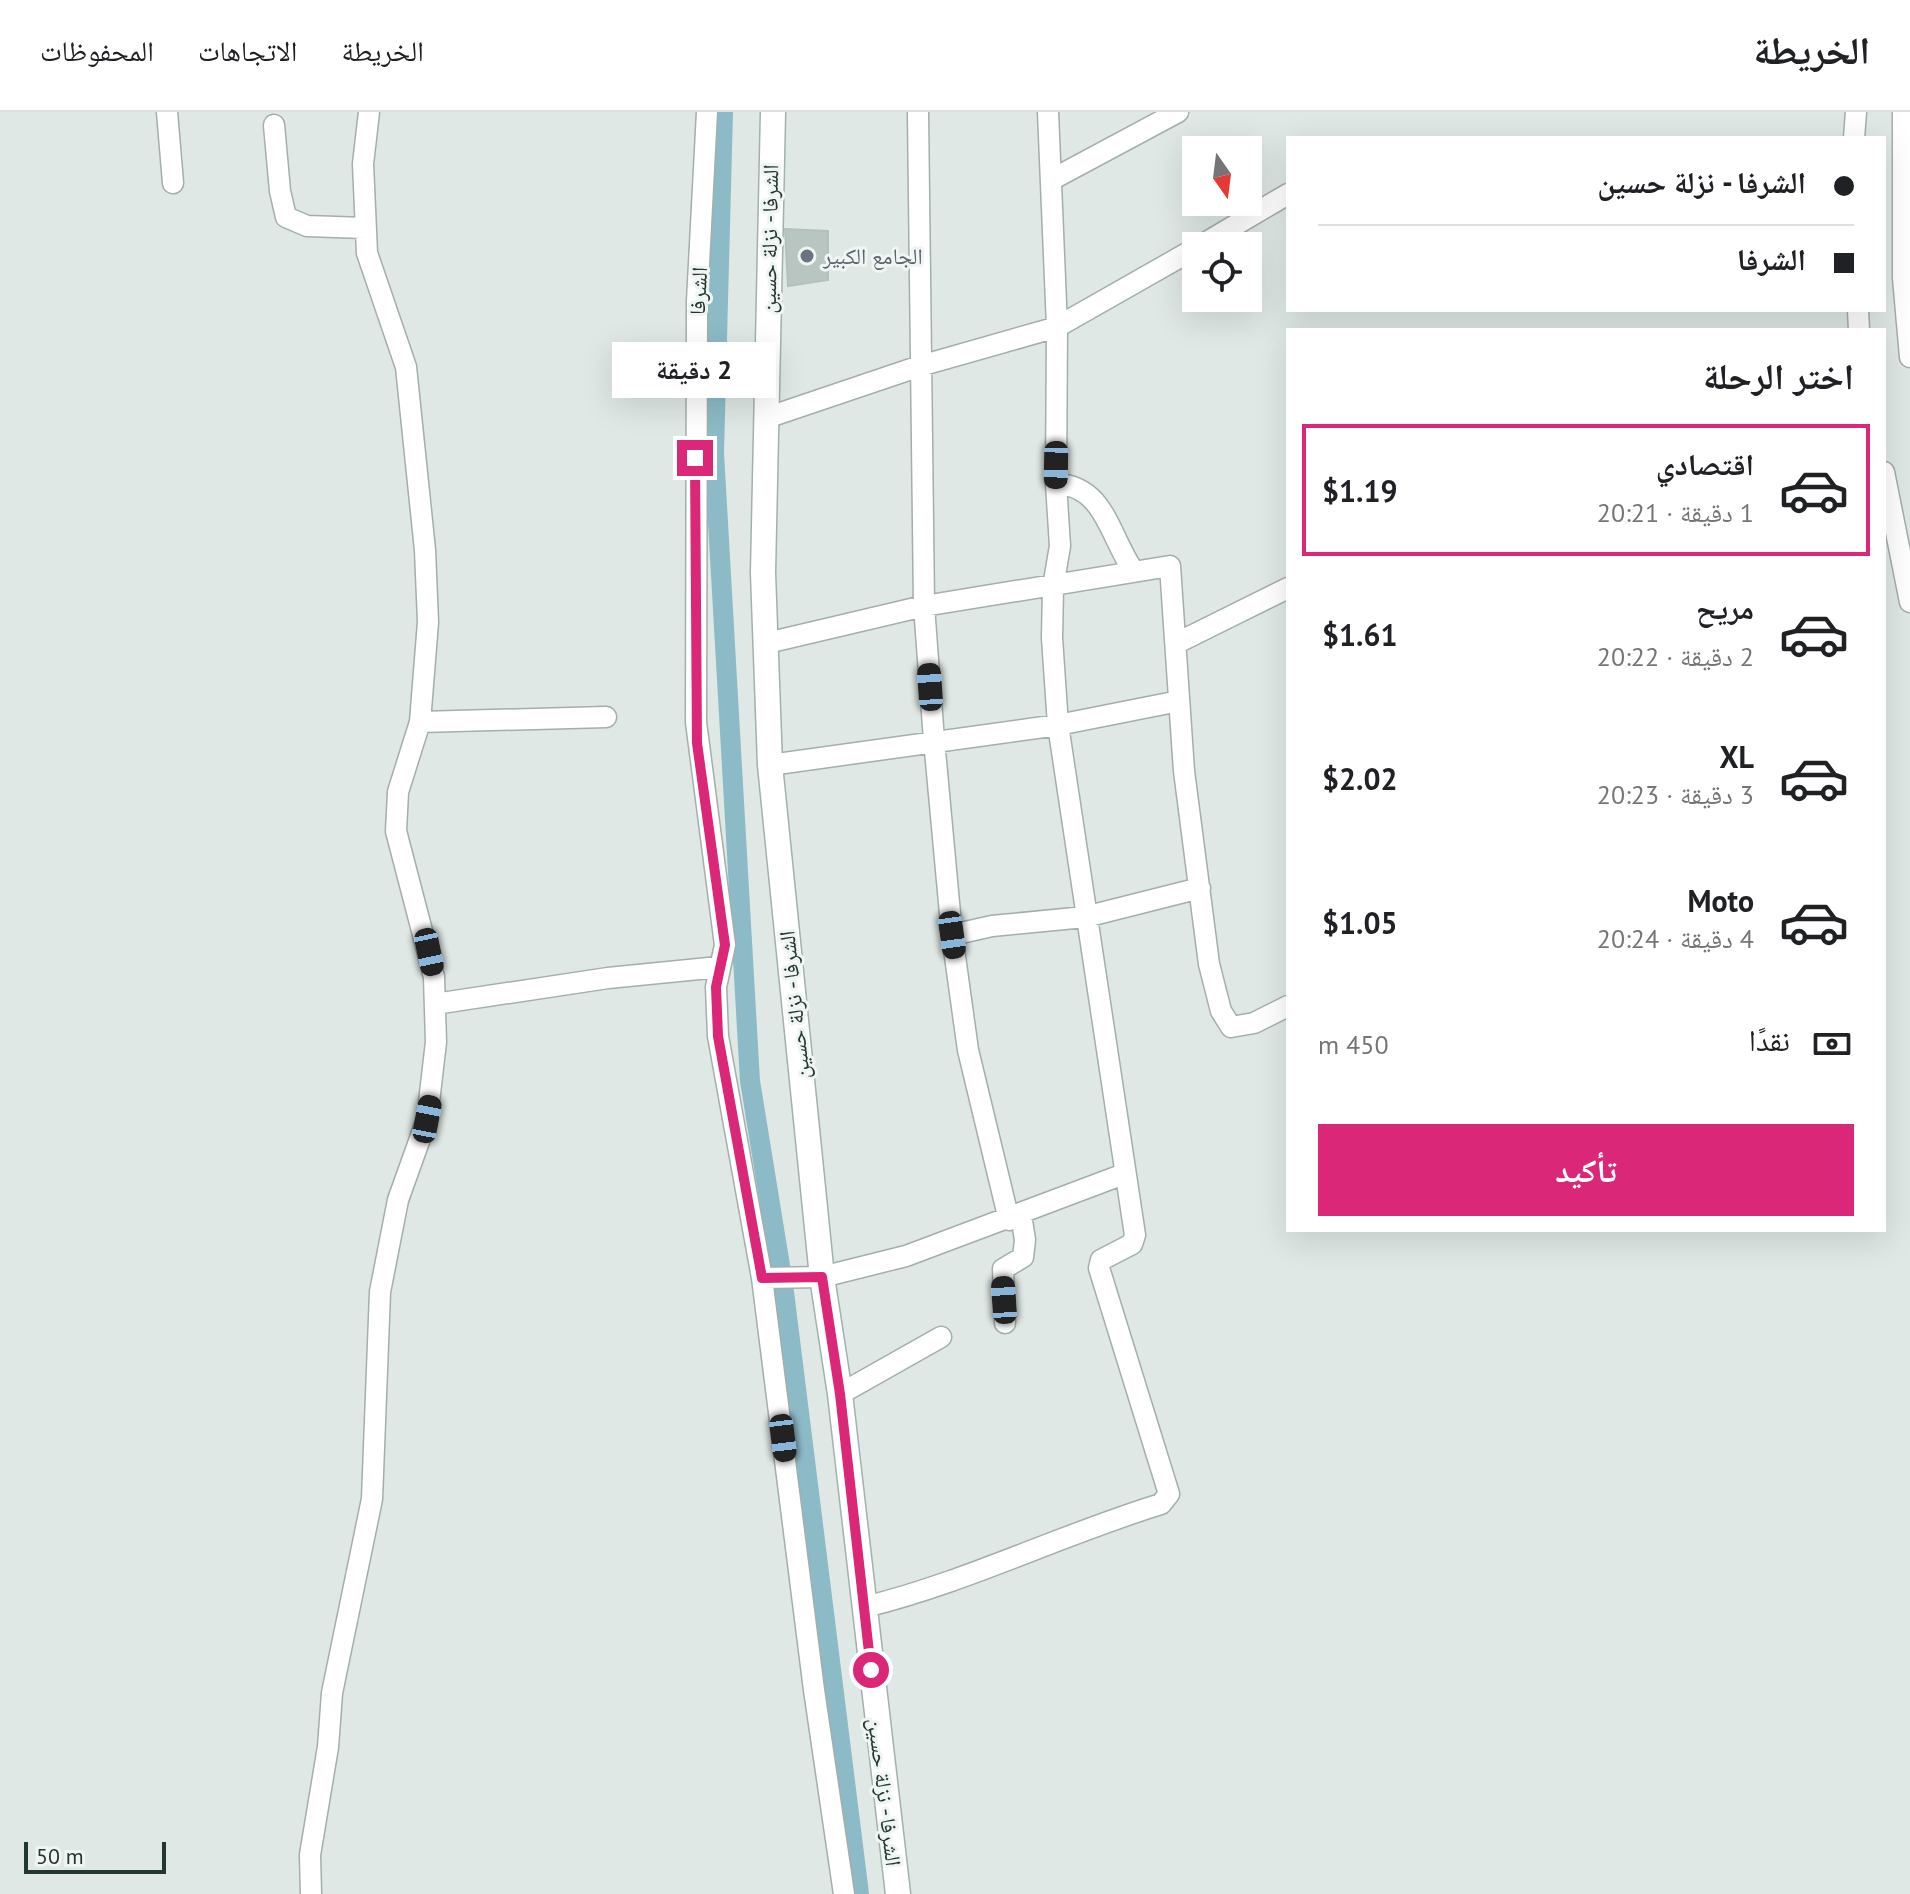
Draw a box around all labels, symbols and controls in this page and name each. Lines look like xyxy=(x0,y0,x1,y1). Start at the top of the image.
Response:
text: الخريطة xyxy=(1753,25,1870,74)
text: المحفوظات xyxy=(40,32,154,69)
text: الاتجاهات xyxy=(198,32,297,69)
text: الخريطة xyxy=(341,32,424,69)
north arrow xyxy=(1182,136,1262,216)
map controls xyxy=(1182,136,1262,312)
text: الشرفا - نزلة حسين xyxy=(1597,162,1806,201)
street label: الشرفا - نزلة حسين xyxy=(754,164,784,314)
button: locate xyxy=(1182,232,1262,312)
text: الشرفا xyxy=(1737,239,1806,278)
place label: الجامع الكبير xyxy=(822,242,923,270)
marker: الجامع الكبير xyxy=(798,247,816,265)
street label: الشرفا xyxy=(683,266,713,316)
callout: 2 دقيقة xyxy=(613,342,777,398)
text: اختر الرحلة xyxy=(1703,352,1854,399)
text: 2 دقيقة xyxy=(656,353,732,386)
route end xyxy=(677,440,713,476)
car xyxy=(1044,441,1068,489)
text: اقتصادي xyxy=(1656,444,1754,483)
icon: car xyxy=(1778,454,1850,526)
text: $1.19 xyxy=(1322,471,1397,510)
text: 1 دقيقة · 20:21 xyxy=(1597,496,1754,529)
text: مريح xyxy=(1696,588,1754,627)
icon: car xyxy=(1778,598,1850,670)
text: $1.61 xyxy=(1322,615,1397,654)
text: 2 دقيقة · 20:22 xyxy=(1597,640,1754,673)
car xyxy=(916,662,944,712)
text: XL xyxy=(1720,737,1754,776)
icon: car xyxy=(1778,742,1850,814)
text: $2.02 xyxy=(1322,759,1397,798)
text: 3 دقيقة · 20:23 xyxy=(1597,778,1754,811)
text: Moto xyxy=(1687,881,1754,920)
icon: car xyxy=(1778,886,1850,958)
text: $1.05 xyxy=(1322,903,1397,942)
car xyxy=(937,910,967,960)
text: 4 دقيقة · 20:24 xyxy=(1597,922,1754,955)
car xyxy=(412,926,446,978)
street label: الشرفا - نزلة حسين xyxy=(772,929,816,1081)
text: نقدًا xyxy=(1749,1020,1790,1059)
icon: cash xyxy=(1810,1022,1854,1066)
text: 450 m xyxy=(1318,1028,1389,1061)
car xyxy=(411,1093,443,1145)
button: تأكيد xyxy=(1318,1124,1854,1216)
car xyxy=(990,1275,1018,1325)
car xyxy=(768,1413,798,1463)
route start xyxy=(853,1652,889,1688)
street label: الشرفا - نزلة حسين xyxy=(862,1716,908,1868)
scale bar xyxy=(24,1838,166,1874)
text: 50 m xyxy=(36,1842,84,1870)

